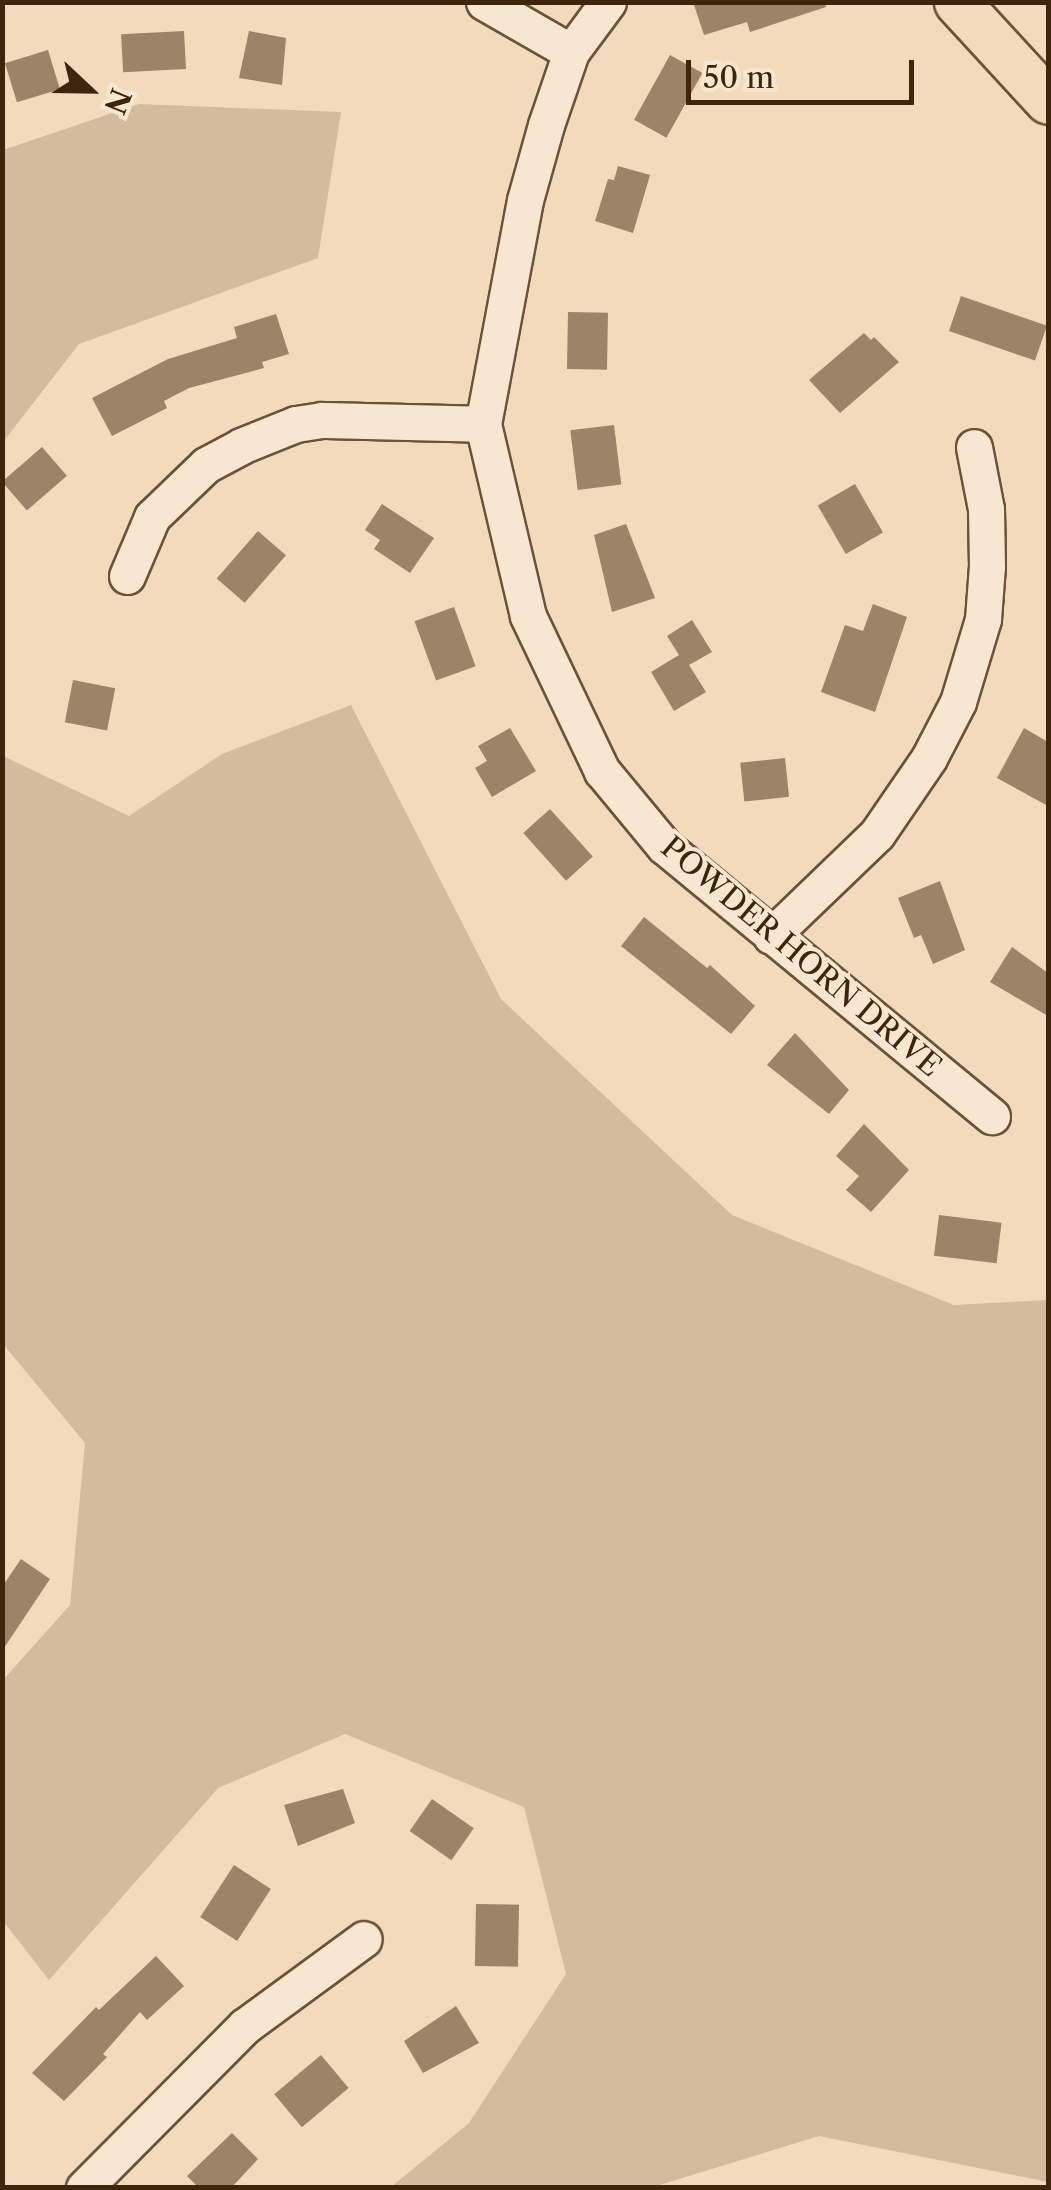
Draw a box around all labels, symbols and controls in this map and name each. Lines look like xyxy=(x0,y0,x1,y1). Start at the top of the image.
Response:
north arrow xyxy=(40,40,140,140)
scale bar xyxy=(691,40,918,102)
text: 50 m xyxy=(703,59,774,96)
text: N xyxy=(97,84,138,119)
street label: POWDER HORN DRIVE xyxy=(653,829,949,1085)

